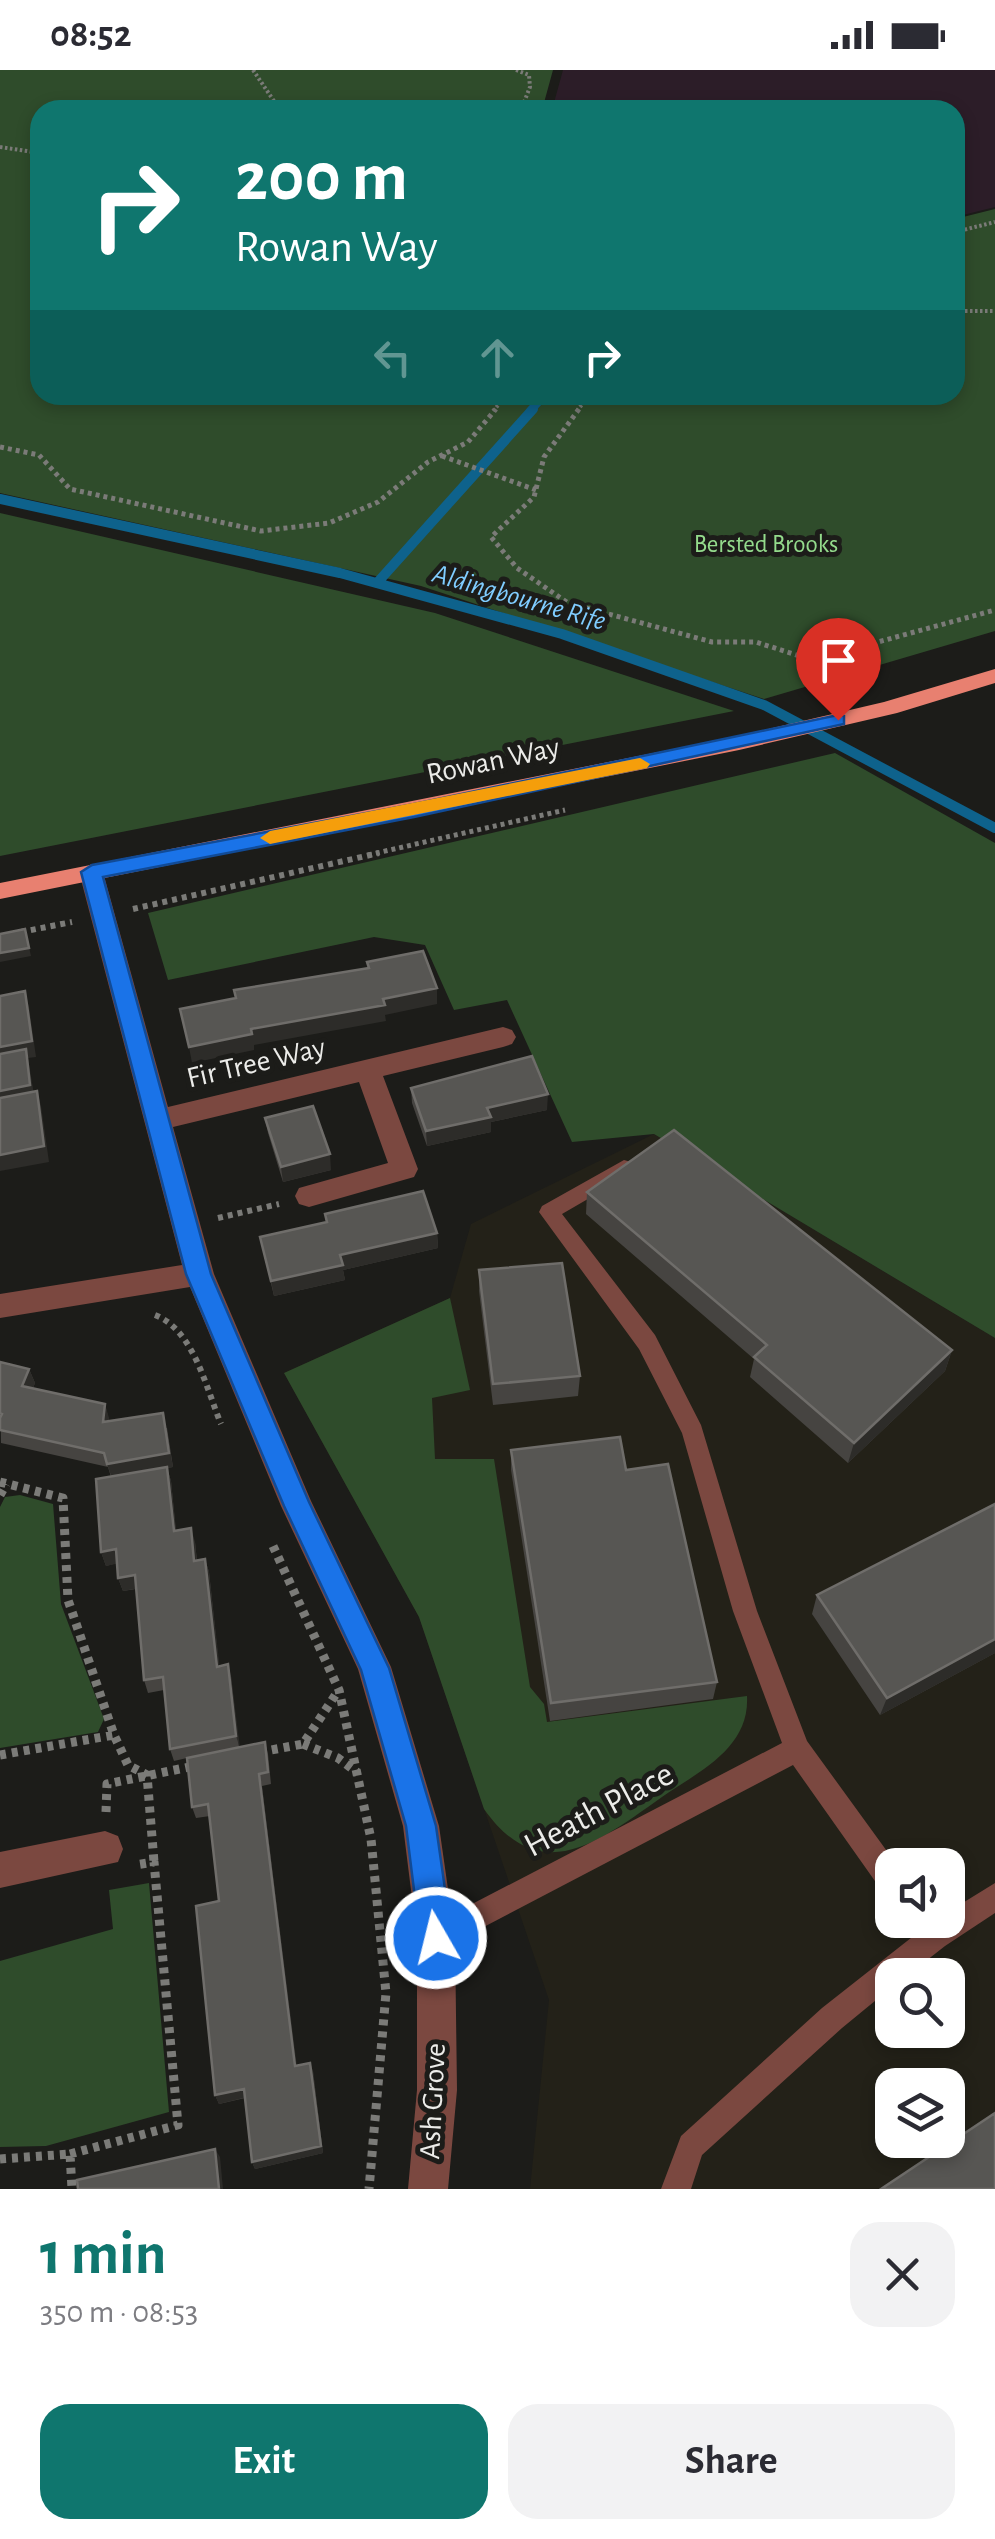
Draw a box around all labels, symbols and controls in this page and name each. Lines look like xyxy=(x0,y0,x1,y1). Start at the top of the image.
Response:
text: 08:52 xyxy=(50,16,132,54)
icon: right xyxy=(70,140,200,270)
text: 200 m xyxy=(235,143,408,213)
text: Rowan Way xyxy=(235,225,438,270)
icon: left xyxy=(365,330,420,385)
icon: ahead xyxy=(470,330,525,385)
icon: right xyxy=(575,330,630,385)
park label: Bersted Brooks xyxy=(694,532,838,557)
water label: Aldingbourne Rife xyxy=(428,560,609,636)
pin xyxy=(796,618,881,721)
icon: arrive xyxy=(811,633,866,688)
street label: Rowan Way xyxy=(424,732,562,790)
street label: Fir Tree Way xyxy=(184,1032,328,1094)
street label: Heath Place xyxy=(519,1756,679,1864)
map controls xyxy=(875,1848,965,2158)
button: sound xyxy=(875,1848,965,1938)
position arrow xyxy=(384,1886,488,1990)
button: search xyxy=(875,1958,965,2048)
street label: Ash Grove xyxy=(415,2042,451,2160)
button: layers xyxy=(875,2068,965,2158)
button: close xyxy=(850,2222,955,2327)
text: 1 min xyxy=(40,2225,166,2285)
text: 350 m · 08:53 xyxy=(40,2296,198,2328)
button: Exit xyxy=(40,2404,488,2519)
button: Share xyxy=(508,2404,955,2519)

